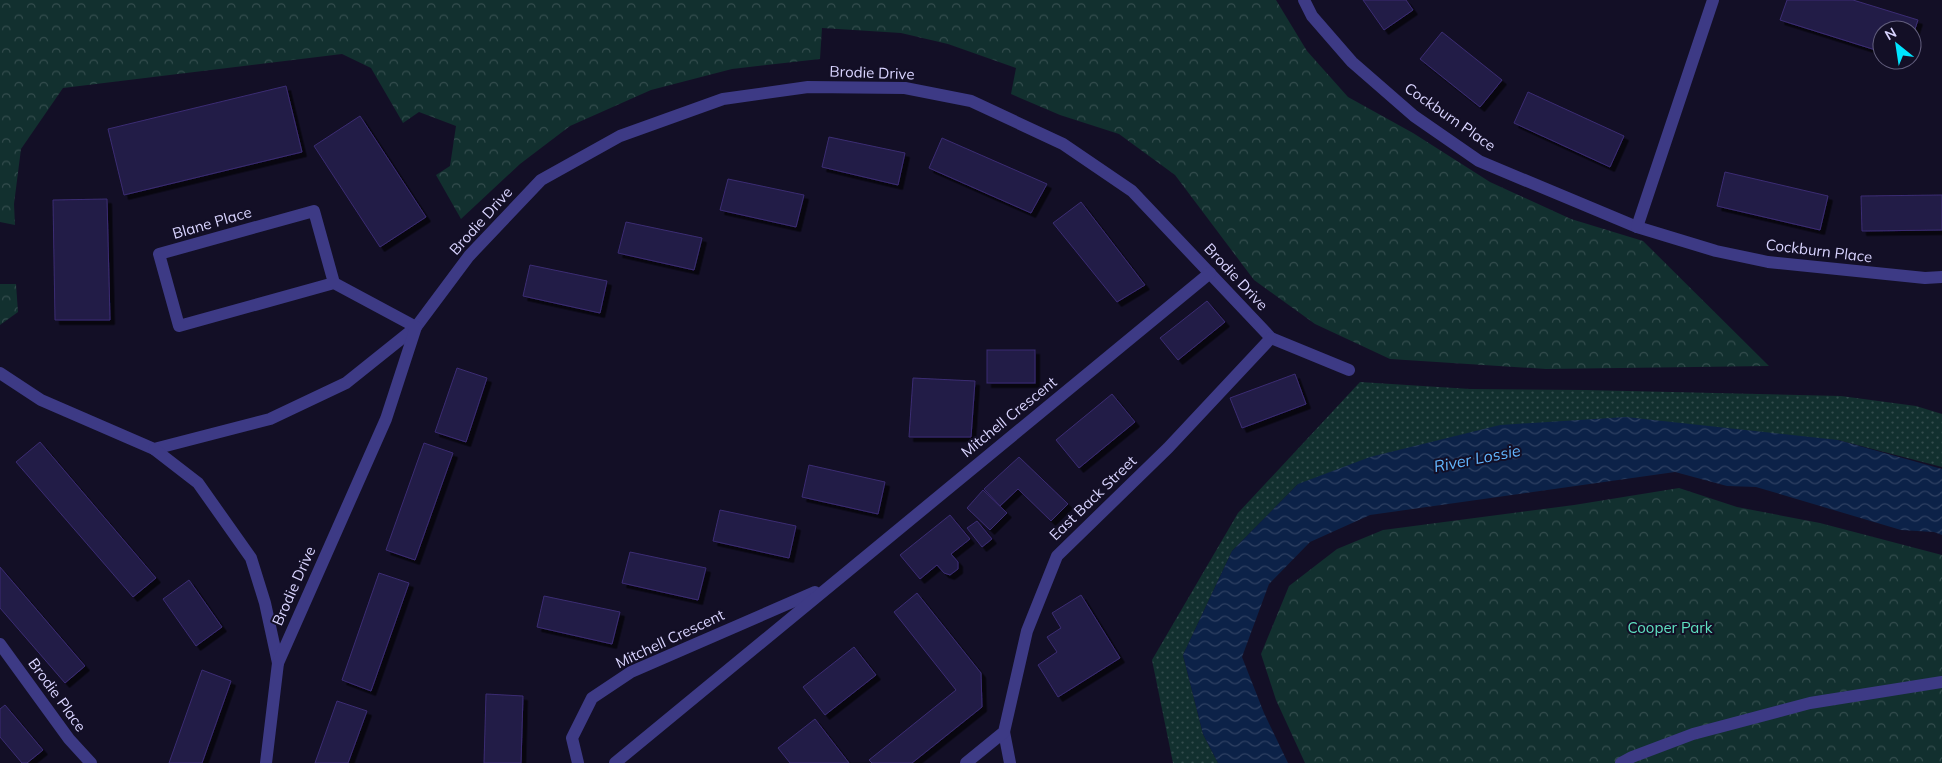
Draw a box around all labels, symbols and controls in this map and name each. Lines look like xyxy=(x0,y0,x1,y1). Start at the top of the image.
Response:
north arrow xyxy=(1872,20,1922,70)
text: N xyxy=(1881,23,1900,44)
street label: Brodie Drive xyxy=(829,62,915,83)
street label: Cockburn Place xyxy=(1401,78,1500,155)
street label: Brodie Drive xyxy=(445,183,516,259)
street label: Blane Place xyxy=(170,202,254,243)
street label: Cockburn Place xyxy=(1765,235,1873,266)
street label: Brodie Drive xyxy=(1200,239,1272,314)
street label: Mitchell Crescent xyxy=(957,372,1060,461)
water label: River Lossie xyxy=(1432,440,1522,476)
street label: East Back Street xyxy=(1045,451,1140,544)
street label: Brodie Drive xyxy=(268,543,320,628)
street label: Mitchell Crescent xyxy=(612,605,727,672)
park label: Cooper Park xyxy=(1628,618,1713,637)
street label: Brodie Place xyxy=(24,654,91,735)

